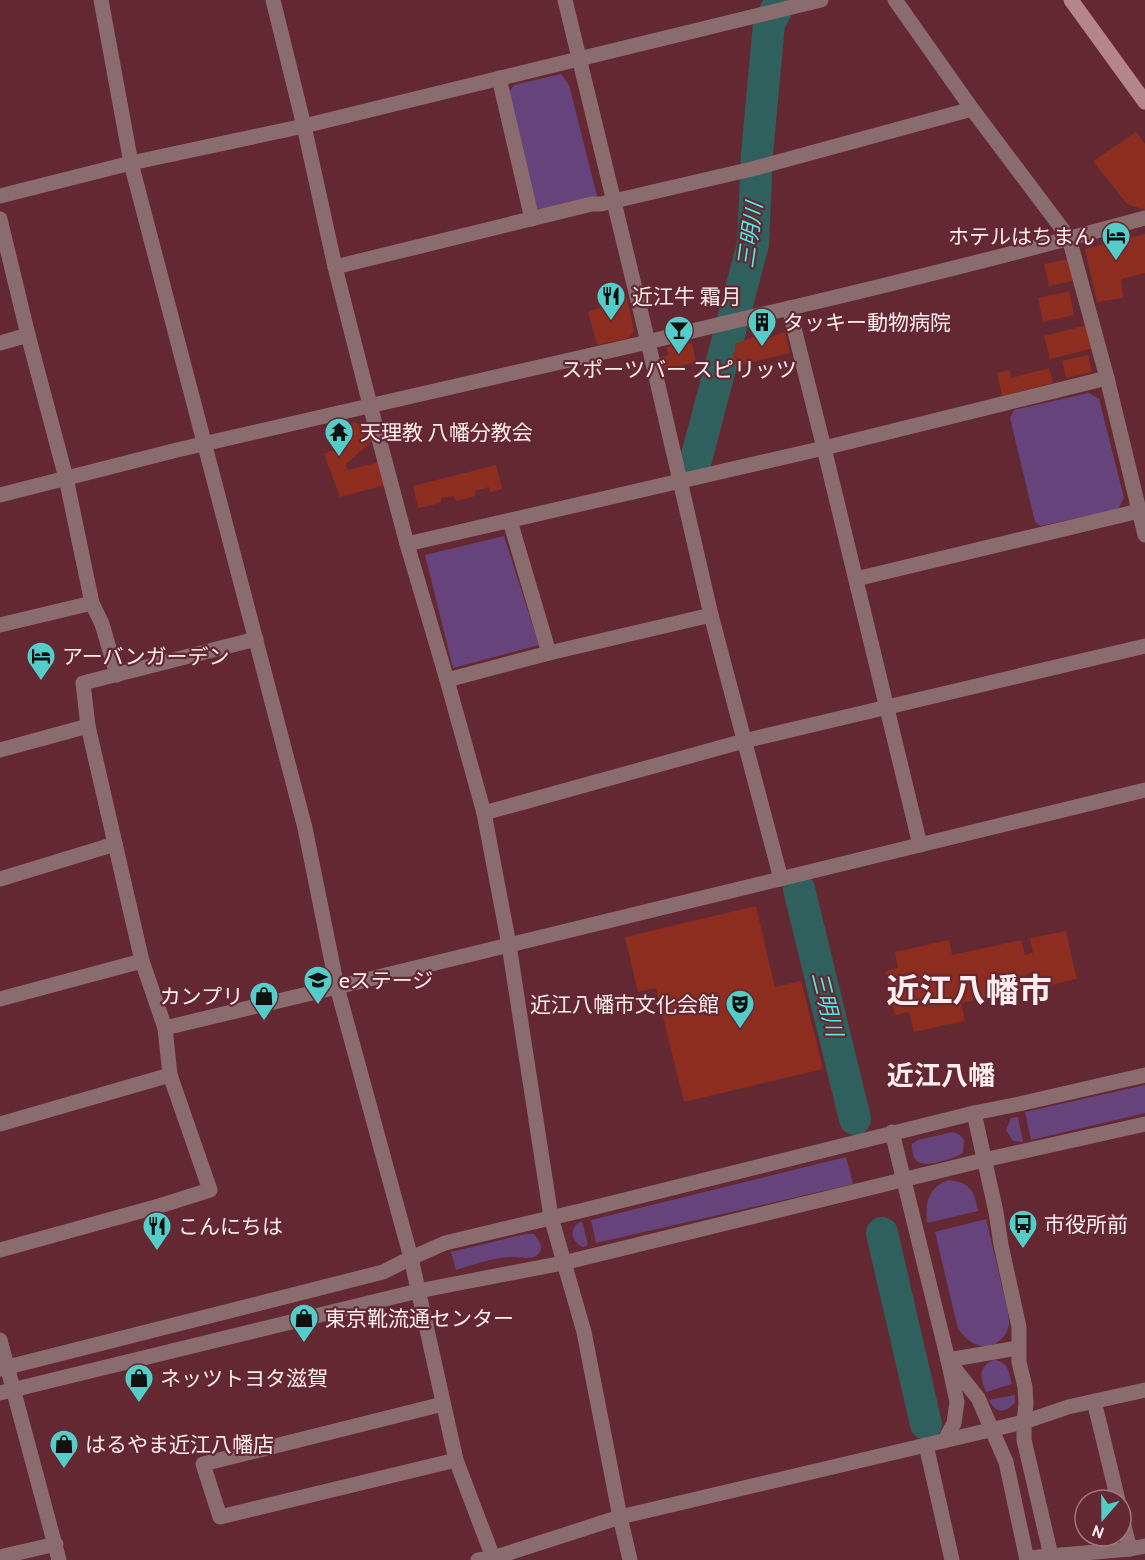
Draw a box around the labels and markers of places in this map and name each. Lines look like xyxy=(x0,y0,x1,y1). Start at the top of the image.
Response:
hotel icon: ホテルはちまん xyxy=(1100,220,1132,262)
place label: ホテルはちまん xyxy=(948,224,1095,249)
restaurant icon: 近江牛 霜月 xyxy=(595,280,627,322)
place label: 近江牛 霜月 xyxy=(632,284,742,309)
building icon: タッキー動物病院 xyxy=(746,306,778,348)
place label: タッキー動物病院 xyxy=(783,310,951,335)
bar icon: スポーツバー スピリッツ xyxy=(663,314,695,356)
place label: スポーツバー スピリッツ xyxy=(561,357,797,382)
temple icon: 天理教 八幡分教会 xyxy=(323,416,355,458)
place label: 天理教 八幡分教会 xyxy=(360,420,533,445)
hotel icon: アーバンガーデン xyxy=(25,640,57,682)
place label: アーバンガーデン xyxy=(62,644,230,669)
school or university icon: eステージ xyxy=(302,964,334,1006)
place label: eステージ xyxy=(339,968,433,993)
shop icon: カンプリ xyxy=(248,980,280,1022)
place label: カンプリ xyxy=(160,984,243,1009)
theatre icon: 近江八幡市文化会館 xyxy=(724,988,756,1030)
place label: 近江八幡市文化会館 xyxy=(530,992,719,1017)
bus stop icon: 市役所前 xyxy=(1007,1208,1039,1250)
restaurant icon: こんにちは xyxy=(141,1210,173,1252)
place label: 市役所前 xyxy=(1044,1212,1128,1237)
place label: こんにちは xyxy=(178,1214,283,1239)
shop icon: 東京靴流通センター xyxy=(288,1302,320,1344)
place label: 東京靴流通センター xyxy=(325,1306,514,1331)
shop icon: ネッツトヨタ滋賀 xyxy=(123,1362,155,1404)
place label: ネッツトヨタ滋賀 xyxy=(160,1366,328,1391)
shop icon: はるやま近江八幡店 xyxy=(48,1428,80,1470)
place label: はるやま近江八幡店 xyxy=(85,1432,274,1457)

